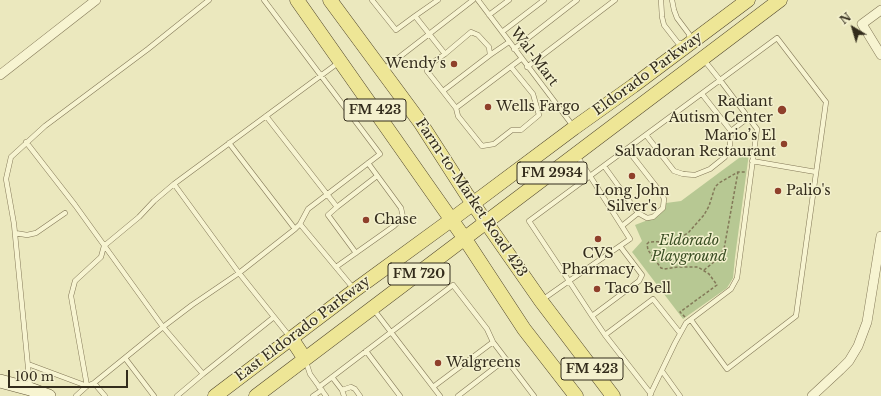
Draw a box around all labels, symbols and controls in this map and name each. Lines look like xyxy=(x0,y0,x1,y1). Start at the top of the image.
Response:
north arrow xyxy=(833,8,873,48)
text: N xyxy=(837,10,854,27)
street label: Wal-Mart xyxy=(507,24,561,90)
street label: Eldorado Parkway xyxy=(590,29,706,119)
place label: Wendy's xyxy=(385,56,446,72)
marker: Wendy's xyxy=(449,59,459,69)
place label: Radiant Autism Center xyxy=(669,94,773,126)
road number: FM 423 xyxy=(344,99,406,121)
place label: Wells Fargo xyxy=(496,99,580,115)
marker: Wells Fargo xyxy=(483,102,493,112)
marker: Radiant Autism Center xyxy=(776,104,788,116)
street label: Farm-to-Market Road 423 xyxy=(412,116,530,280)
place label: Mario’s El Salvadoran Restaurant xyxy=(615,128,776,160)
marker: Mario’s El Salvadoran Restaurant xyxy=(779,139,789,149)
road number: FM 2934 xyxy=(517,162,587,184)
marker: Long John Silver's xyxy=(627,171,637,181)
place label: Long John Silver's xyxy=(595,183,669,216)
place label: Palio's xyxy=(786,183,831,199)
marker: Palio's xyxy=(773,186,783,196)
place label: Chase xyxy=(374,212,417,228)
marker: Chase xyxy=(361,215,371,225)
park label: Eldorado Playground xyxy=(651,233,727,266)
marker: CVS Pharmacy xyxy=(593,234,603,244)
place label: CVS Pharmacy xyxy=(562,246,634,278)
road number: FM 720 xyxy=(388,263,450,285)
street label: East Eldorado Parkway xyxy=(232,273,374,385)
place label: Taco Bell xyxy=(605,281,671,297)
marker: Taco Bell xyxy=(592,284,602,294)
place label: Walgreens xyxy=(446,355,520,371)
marker: Walgreens xyxy=(433,358,443,368)
road number: FM 423 xyxy=(561,358,623,380)
scale bar xyxy=(10,362,130,388)
text: 100 m xyxy=(15,369,54,384)

